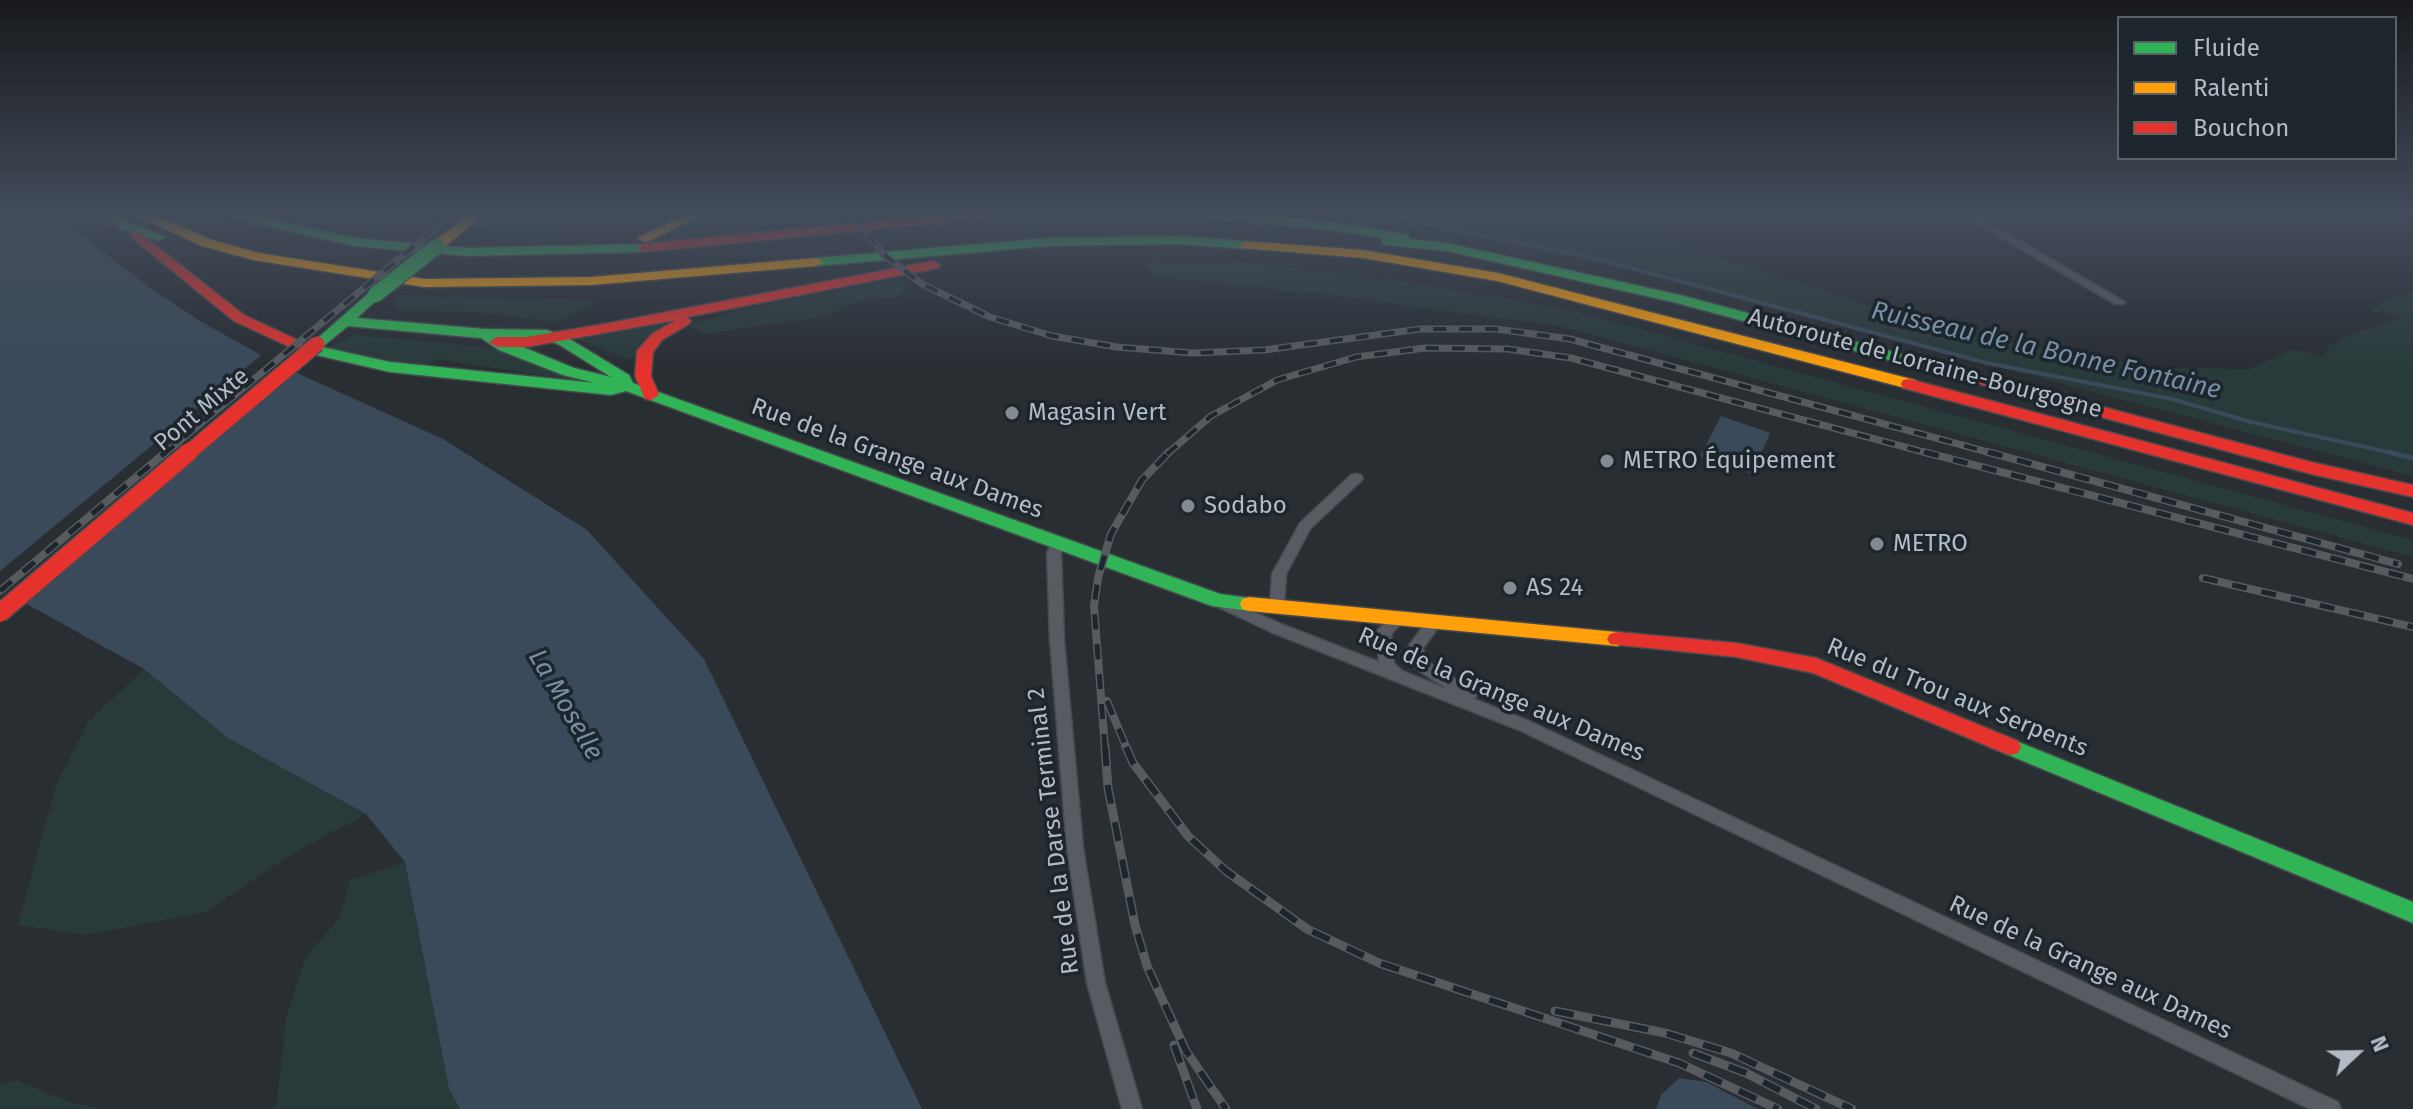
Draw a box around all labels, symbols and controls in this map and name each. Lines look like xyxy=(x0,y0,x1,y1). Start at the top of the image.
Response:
legend xyxy=(2117,16,2397,160)
text: Fluide xyxy=(2193,34,2260,62)
text: Ralenti xyxy=(2193,74,2270,102)
text: Bouchon xyxy=(2193,114,2289,142)
water label: Ruisseau de la Bonne Fontaine xyxy=(1868,296,2224,406)
street label: Autoroute de Lorraine-Bourgogne xyxy=(1745,303,2105,425)
street label: Pont Mixte xyxy=(149,362,255,458)
street label: Rue de la Grange aux Dames xyxy=(747,393,1047,525)
place label: Magasin Vert xyxy=(1028,399,1166,427)
marker: Magasin Vert xyxy=(1003,404,1021,422)
place label: METRO Équipement xyxy=(1623,447,1835,475)
marker: METRO Équipement xyxy=(1598,452,1616,470)
place label: Sodabo xyxy=(1204,492,1287,520)
marker: Sodabo xyxy=(1179,497,1197,515)
place label: METRO xyxy=(1893,530,1968,558)
marker: METRO xyxy=(1868,535,1886,553)
place label: AS 24 xyxy=(1526,574,1583,602)
marker: AS 24 xyxy=(1501,579,1519,597)
street label: Rue de la Grange aux Dames xyxy=(1353,621,1649,769)
street label: Rue du Trou aux Serpents xyxy=(1822,632,2092,764)
water label: La Moselle xyxy=(521,644,609,766)
street label: Rue de la Darse Terminal 2 xyxy=(1022,686,1086,976)
street label: Rue de la Grange aux Dames xyxy=(1944,890,2236,1046)
north arrow xyxy=(2317,1013,2397,1093)
text: N xyxy=(2364,1032,2395,1056)

